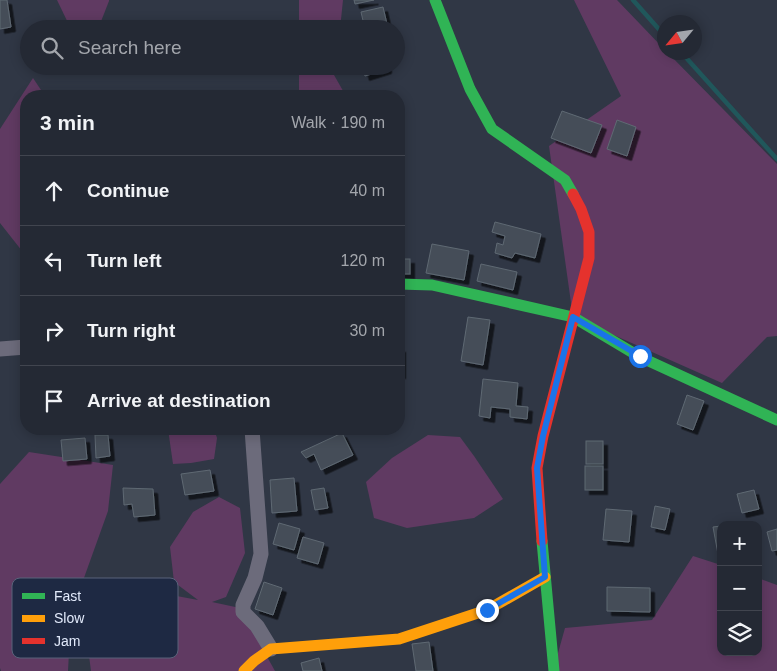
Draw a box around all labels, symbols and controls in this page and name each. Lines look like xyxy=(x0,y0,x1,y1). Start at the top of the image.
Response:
north arrow xyxy=(657,15,702,60)
search box xyxy=(20,20,405,75)
icon: search xyxy=(38,34,66,62)
text: Search here xyxy=(78,37,182,58)
text: 3 min xyxy=(40,111,95,134)
text: Walk · 190 m xyxy=(291,114,385,131)
icon: ahead xyxy=(40,177,68,205)
text: Continue xyxy=(87,180,169,201)
text: 40 m xyxy=(349,182,385,199)
icon: left xyxy=(40,247,68,275)
text: Turn left xyxy=(87,250,162,271)
text: 120 m xyxy=(341,252,385,269)
icon: right xyxy=(40,317,68,345)
text: Turn right xyxy=(87,320,175,341)
text: 30 m xyxy=(349,322,385,339)
route start xyxy=(629,345,652,368)
icon: arrive xyxy=(40,387,68,415)
text: Arrive at destination xyxy=(87,390,271,411)
map controls xyxy=(717,521,762,656)
button: + xyxy=(717,521,762,566)
button: − xyxy=(717,566,762,611)
legend xyxy=(12,578,178,658)
text: Fast xyxy=(54,588,81,604)
route end xyxy=(476,599,499,622)
text: Slow xyxy=(54,610,85,626)
button: layers xyxy=(717,611,762,656)
text: Jam xyxy=(54,633,80,649)

